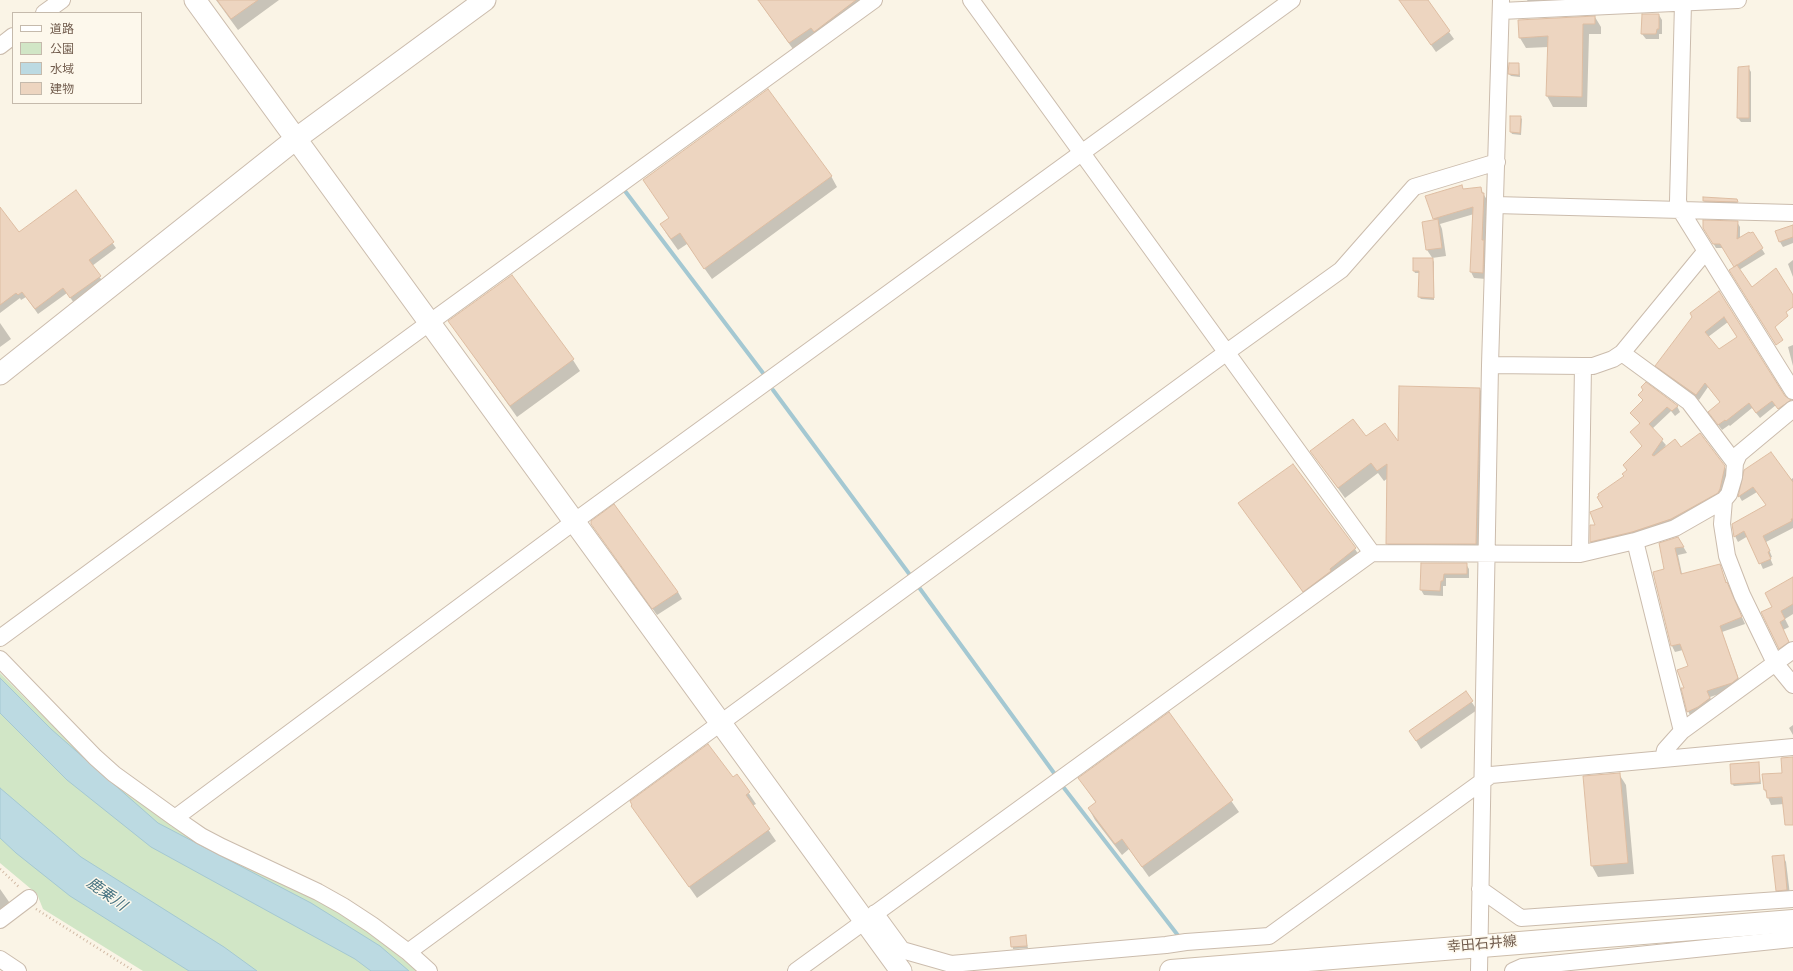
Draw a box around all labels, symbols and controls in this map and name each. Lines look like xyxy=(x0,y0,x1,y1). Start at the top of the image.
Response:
legend xyxy=(12,12,142,104)
text: 道路 xyxy=(50,21,74,37)
text: 公園 xyxy=(50,41,74,57)
text: 水域 xyxy=(50,61,74,77)
text: 建物 xyxy=(50,81,74,97)
water label: 鹿乗川 xyxy=(83,874,129,916)
street label: 幸田石井線 xyxy=(1446,934,1518,956)

